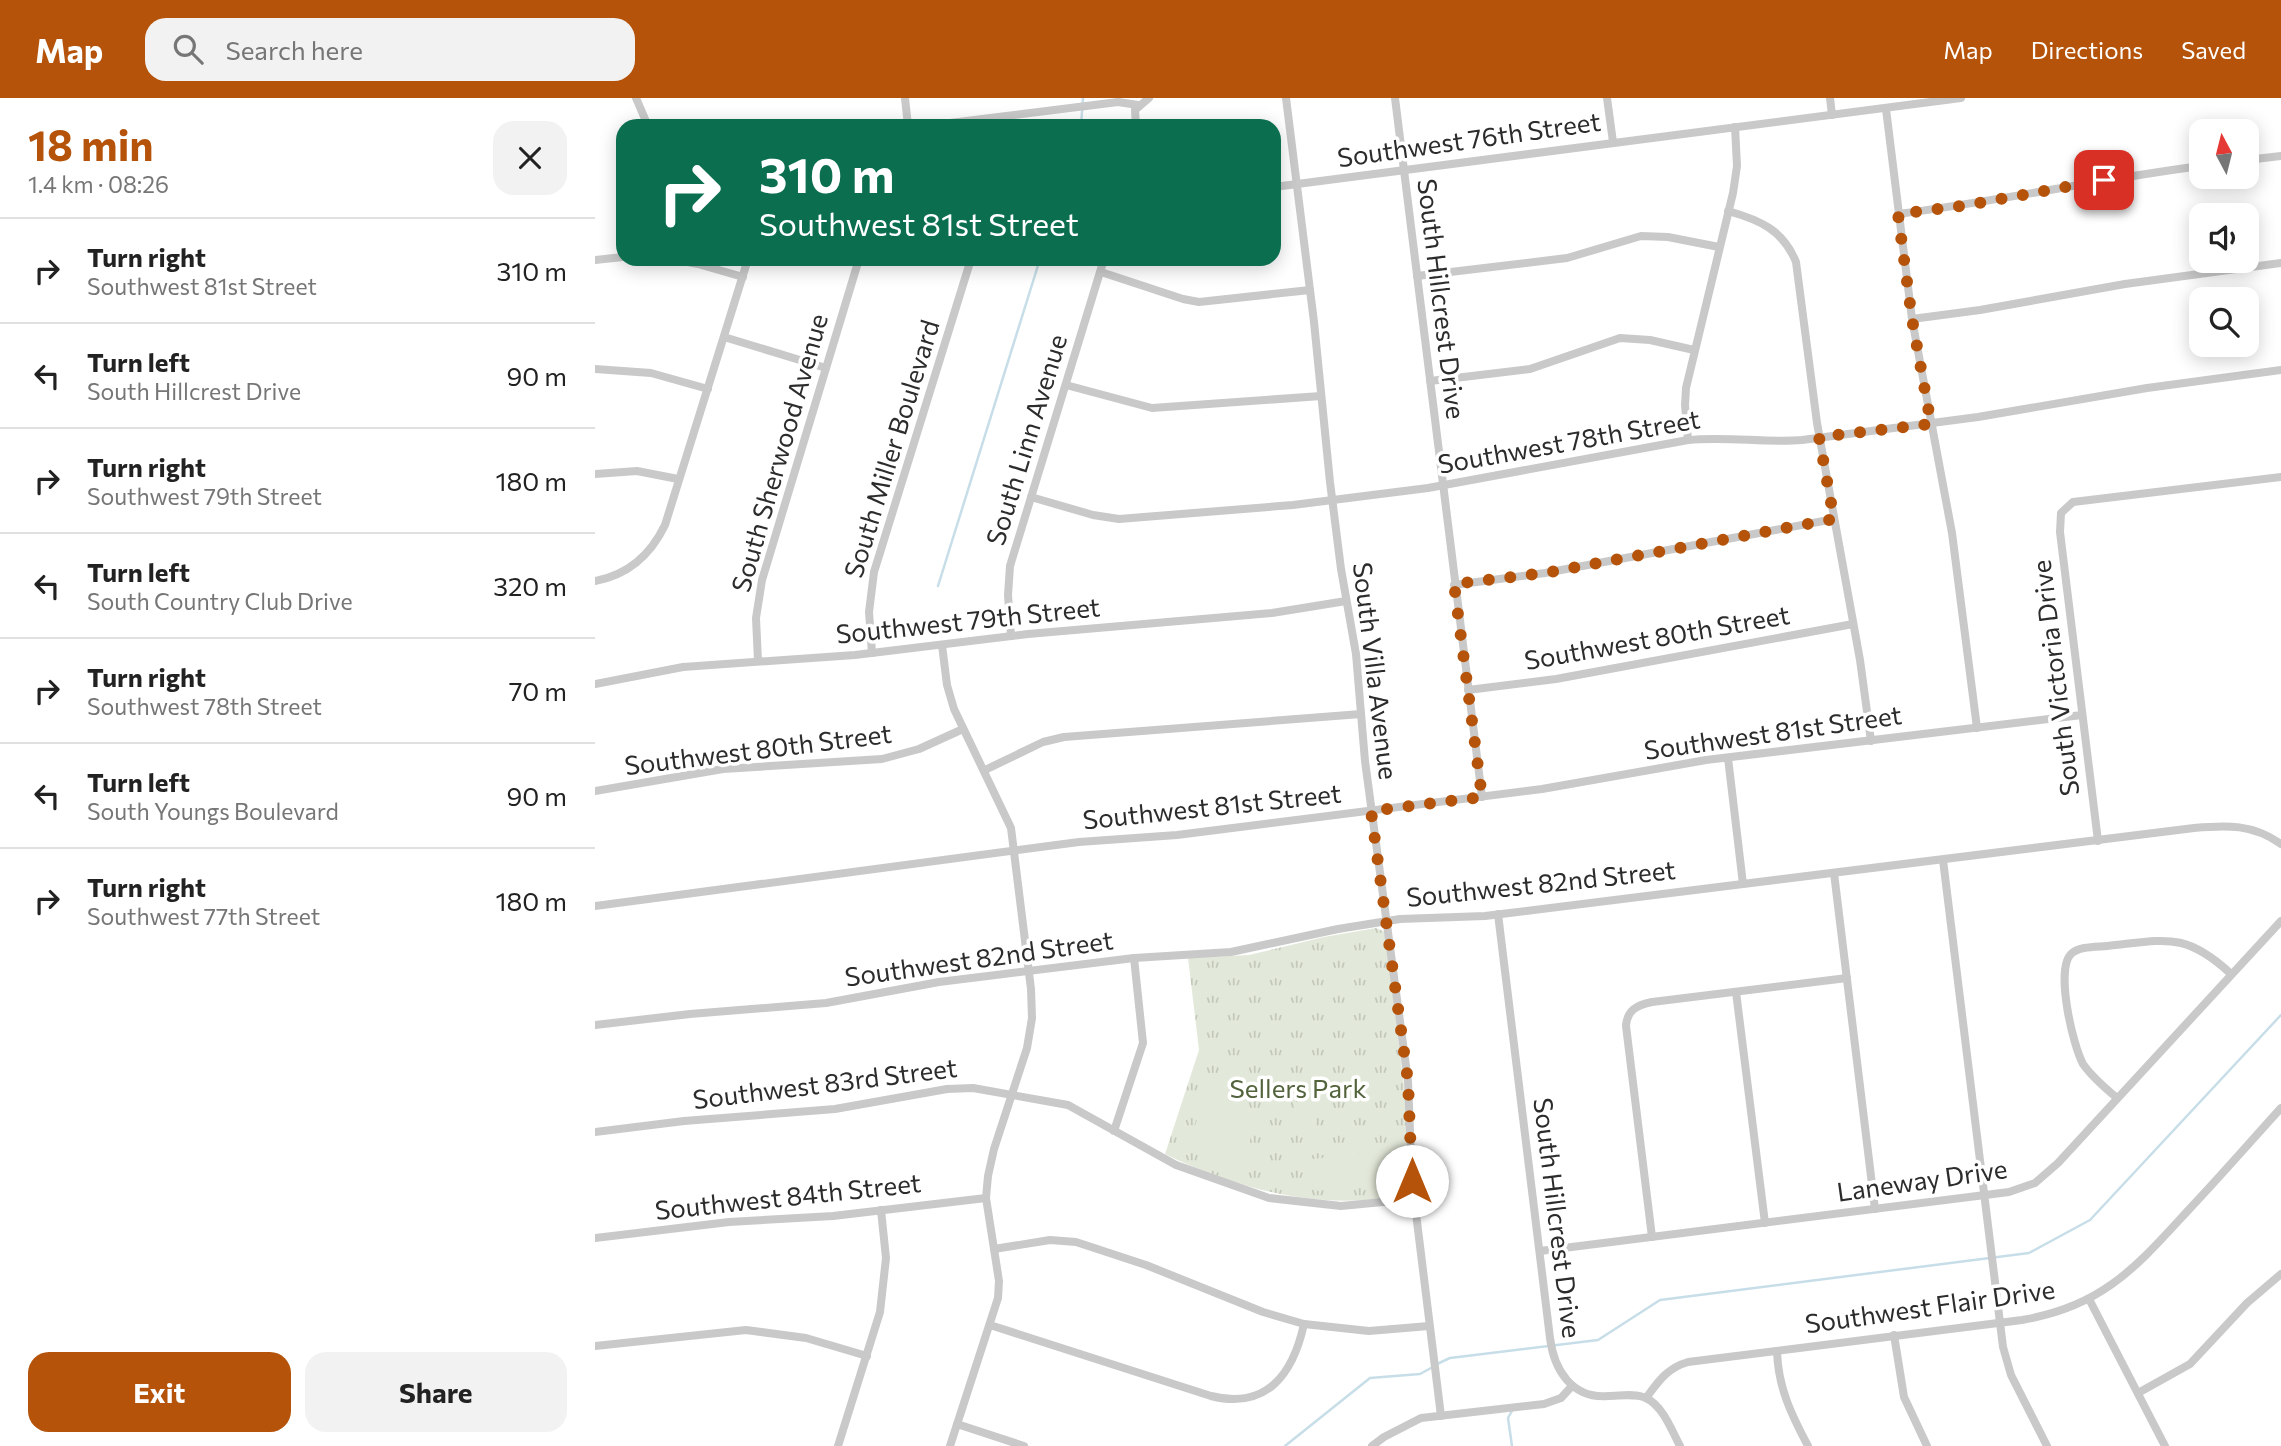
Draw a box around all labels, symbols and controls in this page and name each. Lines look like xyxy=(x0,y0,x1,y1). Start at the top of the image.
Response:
search box xyxy=(145,18,635,81)
text: Map xyxy=(35,29,103,70)
icon: search xyxy=(169,30,207,68)
text: Search here xyxy=(225,34,363,65)
text: Map xyxy=(1943,35,1993,64)
text: Directions xyxy=(2031,35,2143,64)
text: Saved xyxy=(2181,35,2246,64)
street label: Southwest 76th Street xyxy=(1335,105,1602,172)
text: 18 min xyxy=(28,118,154,170)
north arrow xyxy=(2189,119,2259,189)
map controls xyxy=(2189,119,2259,357)
button: close xyxy=(493,121,567,195)
text: 310 m xyxy=(759,143,894,203)
icon: right xyxy=(644,147,735,238)
pin xyxy=(2074,150,2134,210)
icon: arrive xyxy=(2085,161,2123,199)
text: 1.4 km · 08:26 xyxy=(28,170,169,198)
street label: South Hillcrest Drive xyxy=(1412,177,1473,421)
text: Southwest 81st Street xyxy=(759,203,1079,243)
button: sound xyxy=(2189,203,2259,273)
text: Turn right xyxy=(87,241,206,272)
icon: right xyxy=(28,252,66,290)
text: 310 m xyxy=(496,255,567,286)
text: Southwest 81st Street xyxy=(87,272,317,300)
button: search xyxy=(2189,287,2259,357)
street label: South Sherwood Avenue xyxy=(724,310,833,595)
street label: South Miller Boulevard xyxy=(837,316,945,581)
street label: South Linn Avenue xyxy=(979,330,1072,549)
text: Turn left xyxy=(87,346,190,377)
icon: left xyxy=(28,357,66,395)
text: 90 m xyxy=(507,360,567,391)
text: South Hillcrest Drive xyxy=(87,377,301,405)
street label: Southwest 78th Street xyxy=(1435,402,1702,479)
text: Turn right xyxy=(87,451,206,482)
icon: right xyxy=(28,462,66,500)
text: 180 m xyxy=(495,465,567,496)
text: Southwest 79th Street xyxy=(87,482,322,510)
text: Turn left xyxy=(87,556,190,587)
street label: South Victoria Drive xyxy=(2025,558,2084,798)
street label: South Villa Avenue xyxy=(1348,560,1405,781)
icon: left xyxy=(28,567,66,605)
text: 320 m xyxy=(493,570,567,601)
text: South Country Club Drive xyxy=(87,587,353,615)
street label: Southwest 79th Street xyxy=(834,590,1101,649)
street label: Southwest 80th Street xyxy=(1522,598,1792,675)
text: Turn right xyxy=(87,661,206,692)
icon: right xyxy=(28,672,66,710)
text: 70 m xyxy=(509,675,567,706)
text: Southwest 78th Street xyxy=(87,692,322,720)
street label: Southwest 81st Street xyxy=(1642,698,1904,765)
street label: Southwest 80th Street xyxy=(623,717,893,780)
text: Turn left xyxy=(87,766,190,797)
icon: left xyxy=(28,777,66,815)
street label: Southwest 81st Street xyxy=(1081,777,1343,835)
text: 90 m xyxy=(507,780,567,811)
text: South Youngs Boulevard xyxy=(87,797,339,825)
street label: Southwest 82nd Street xyxy=(1405,853,1677,912)
text: Turn right xyxy=(87,871,206,902)
icon: right xyxy=(28,882,66,920)
text: 180 m xyxy=(495,885,567,916)
text: Southwest 77th Street xyxy=(87,902,320,930)
street label: Southwest 82nd Street xyxy=(843,923,1115,992)
street label: Southwest 83rd Street xyxy=(691,1051,959,1114)
park label: Sellers Park xyxy=(1229,1072,1367,1103)
street label: South Hillcrest Drive xyxy=(1528,1096,1589,1340)
position arrow xyxy=(1375,1144,1449,1218)
street label: Laneway Drive xyxy=(1835,1152,2009,1207)
street label: Southwest 84th Street xyxy=(653,1166,922,1225)
street label: Southwest Flair Drive xyxy=(1803,1273,2057,1338)
button: Exit xyxy=(28,1352,291,1432)
button: Share xyxy=(305,1352,567,1432)

